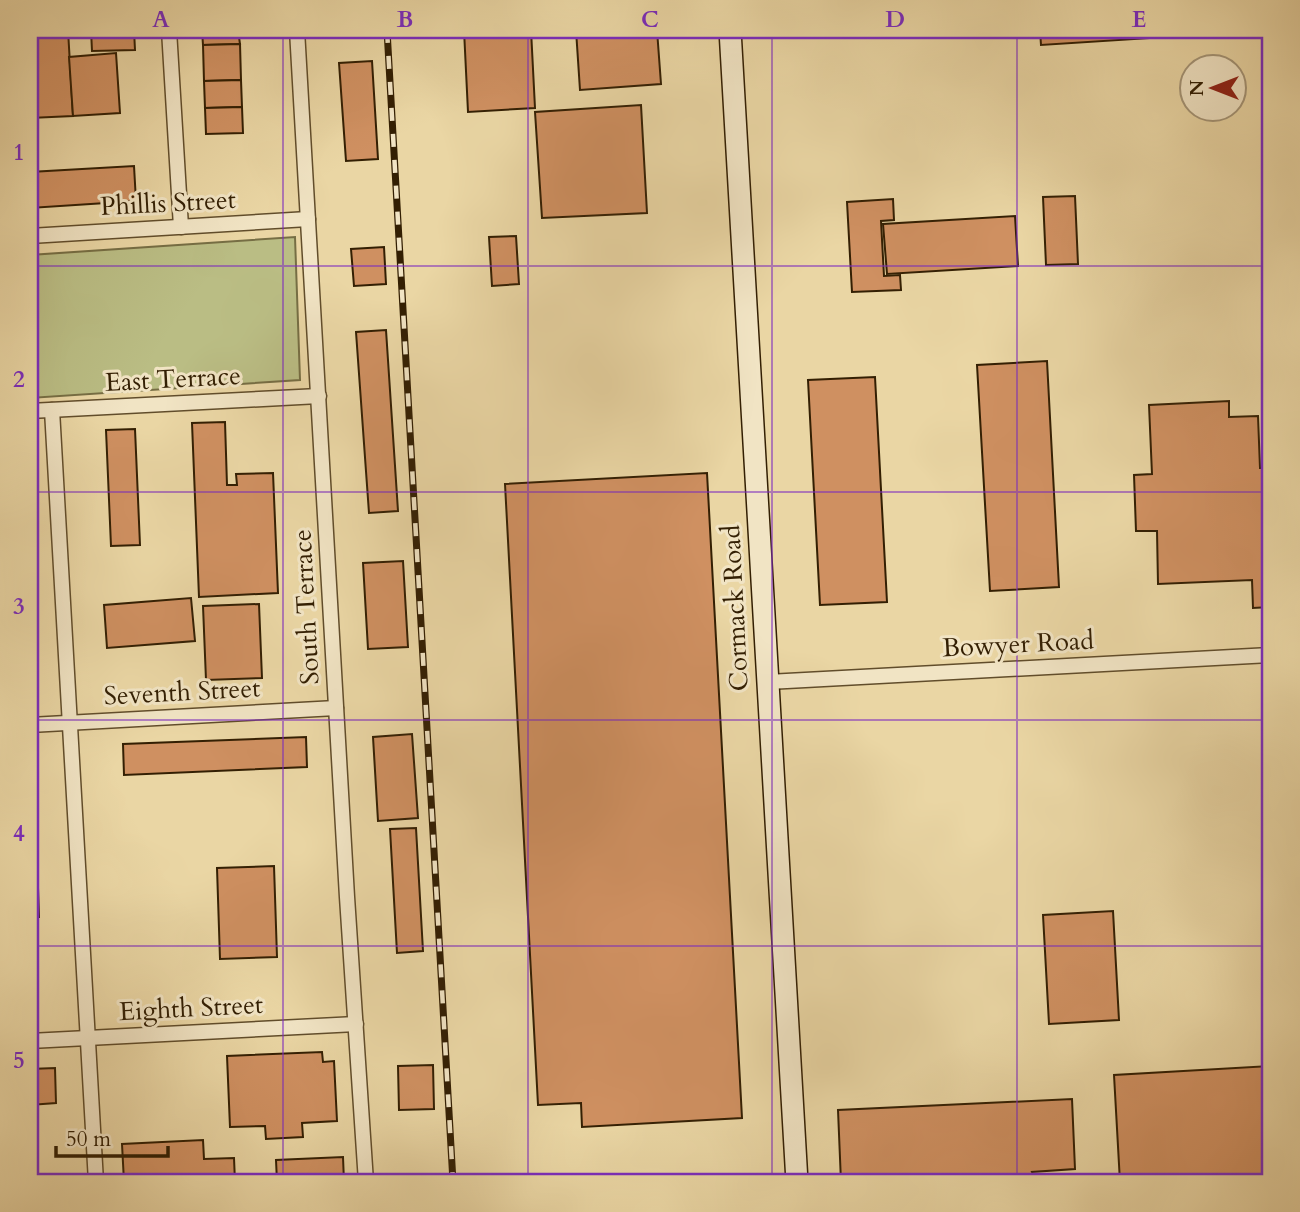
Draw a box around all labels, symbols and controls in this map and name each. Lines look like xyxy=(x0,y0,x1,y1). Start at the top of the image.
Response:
text: A xyxy=(152,4,170,35)
text: B xyxy=(397,4,413,35)
text: C xyxy=(641,4,659,35)
text: D xyxy=(885,4,905,35)
text: E xyxy=(1132,4,1146,35)
north arrow xyxy=(1178,52,1248,122)
text: N xyxy=(1184,79,1210,96)
text: 1 xyxy=(13,137,25,168)
street label: Phillis Street xyxy=(99,182,237,224)
street label: East Terrace xyxy=(104,358,242,400)
text: 2 xyxy=(13,364,25,395)
street label: Cormack Road xyxy=(713,524,757,692)
street label: South Terrace xyxy=(284,528,328,686)
text: 3 xyxy=(13,591,25,622)
street label: Bowyer Road xyxy=(941,623,1095,665)
street label: Seventh Street xyxy=(103,670,261,714)
text: 4 xyxy=(13,818,25,849)
street label: Eighth Street xyxy=(118,987,264,1029)
text: 5 xyxy=(13,1045,25,1076)
scale bar xyxy=(56,1114,168,1158)
text: 50 m xyxy=(66,1125,111,1154)

